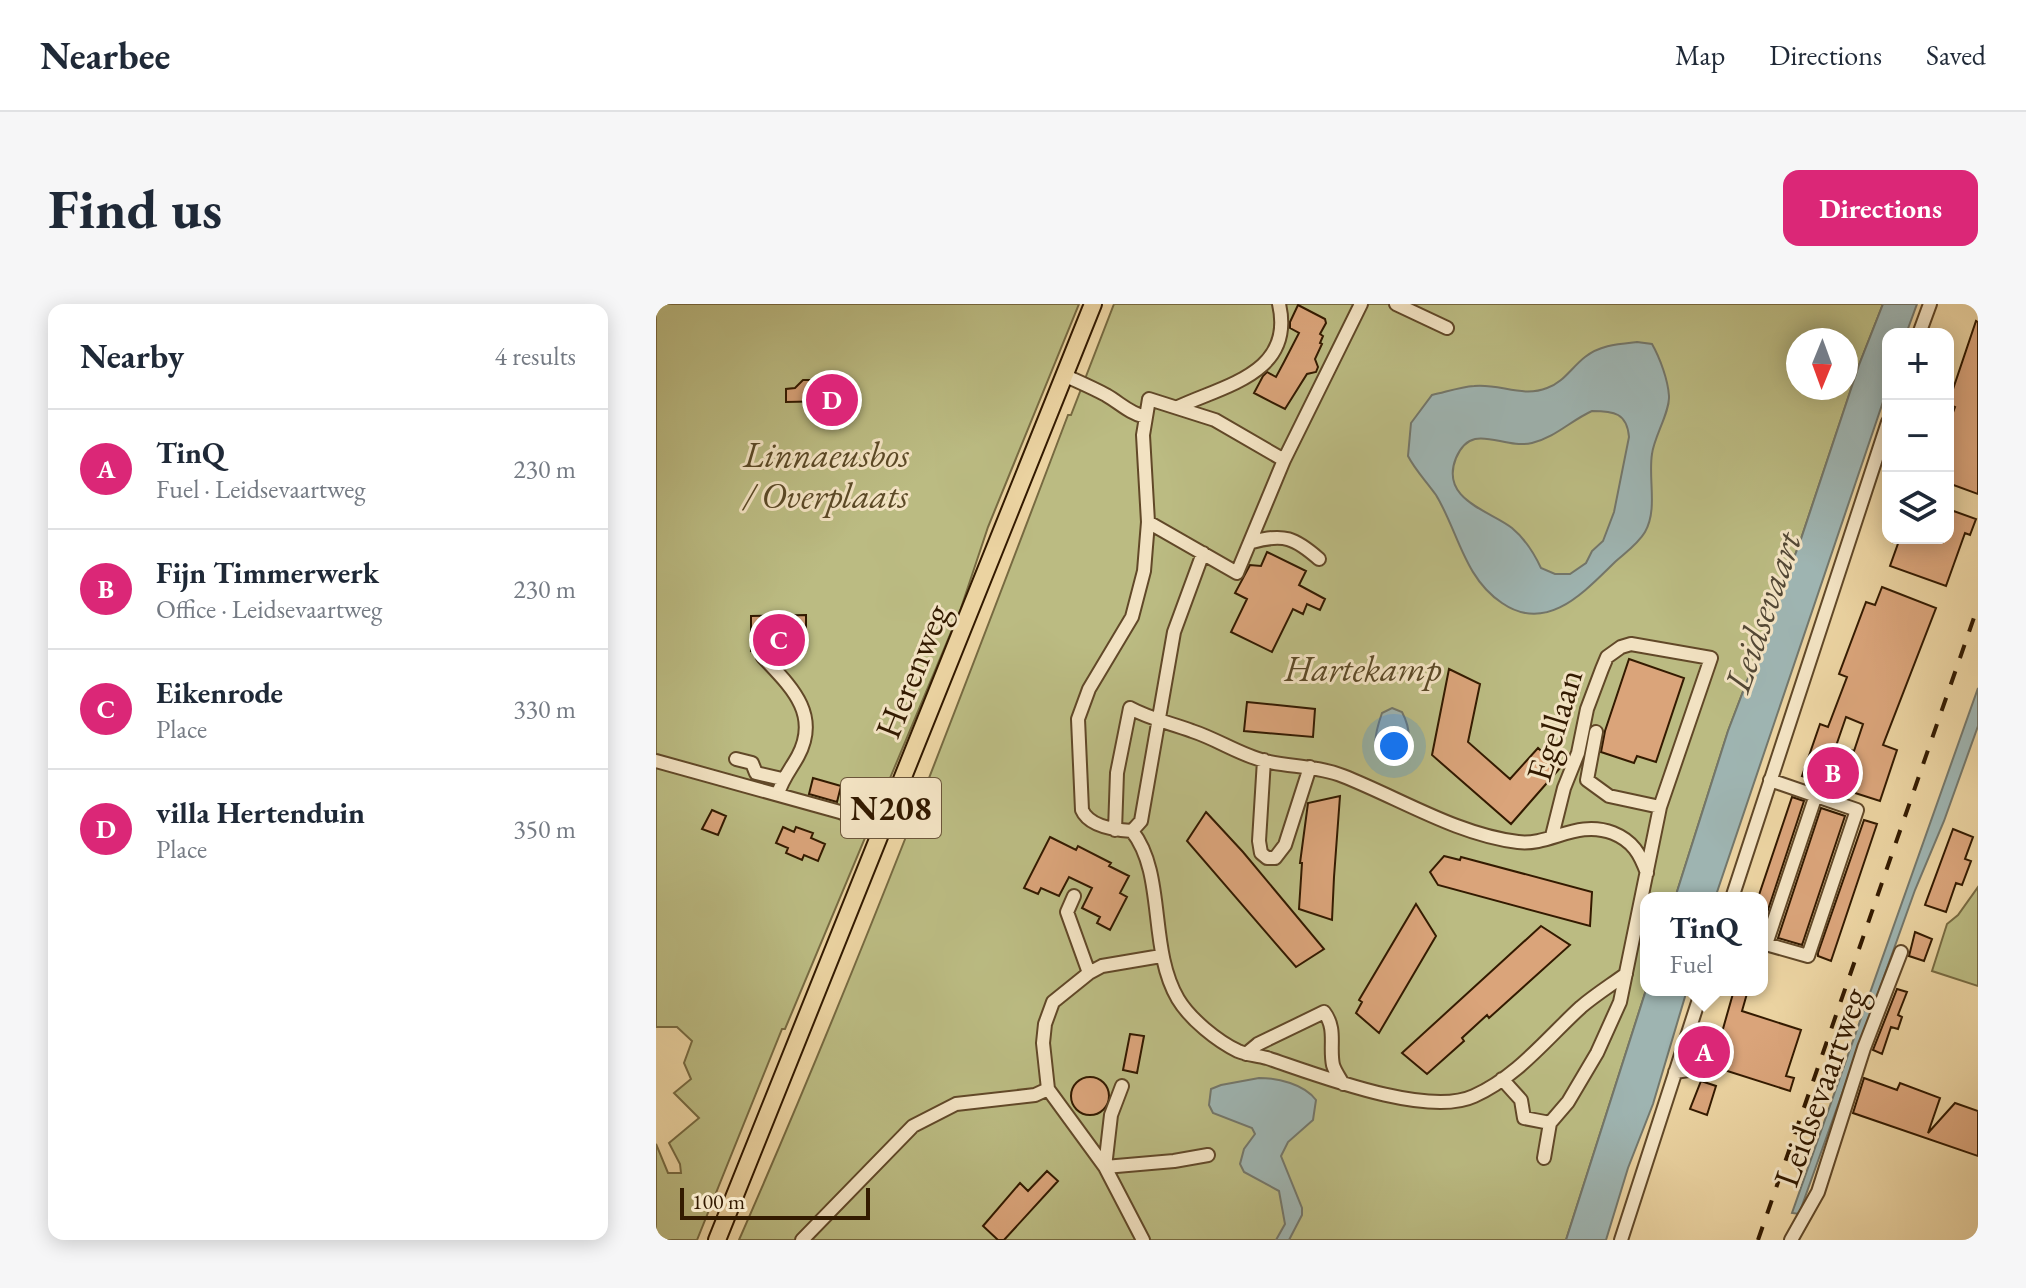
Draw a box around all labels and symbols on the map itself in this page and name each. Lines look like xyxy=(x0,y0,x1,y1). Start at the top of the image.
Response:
north arrow xyxy=(1786,328,1858,400)
pin: D xyxy=(806,370,858,430)
park label: Linnaeusbos / Overplaats xyxy=(741,431,910,519)
water label: Leidsevaart xyxy=(1711,524,1813,700)
street label: Herenweg xyxy=(864,597,960,745)
pin: C xyxy=(753,610,805,670)
park label: Hartekamp xyxy=(1283,645,1442,692)
street label: Egellaan xyxy=(1515,663,1593,787)
your location xyxy=(1374,726,1414,766)
pin: B xyxy=(1807,743,1859,803)
road number: N208 xyxy=(841,778,941,838)
street label: Leidsevaartweg xyxy=(1762,981,1878,1193)
pin: A xyxy=(1678,1022,1730,1082)
scale bar xyxy=(680,1184,870,1220)

